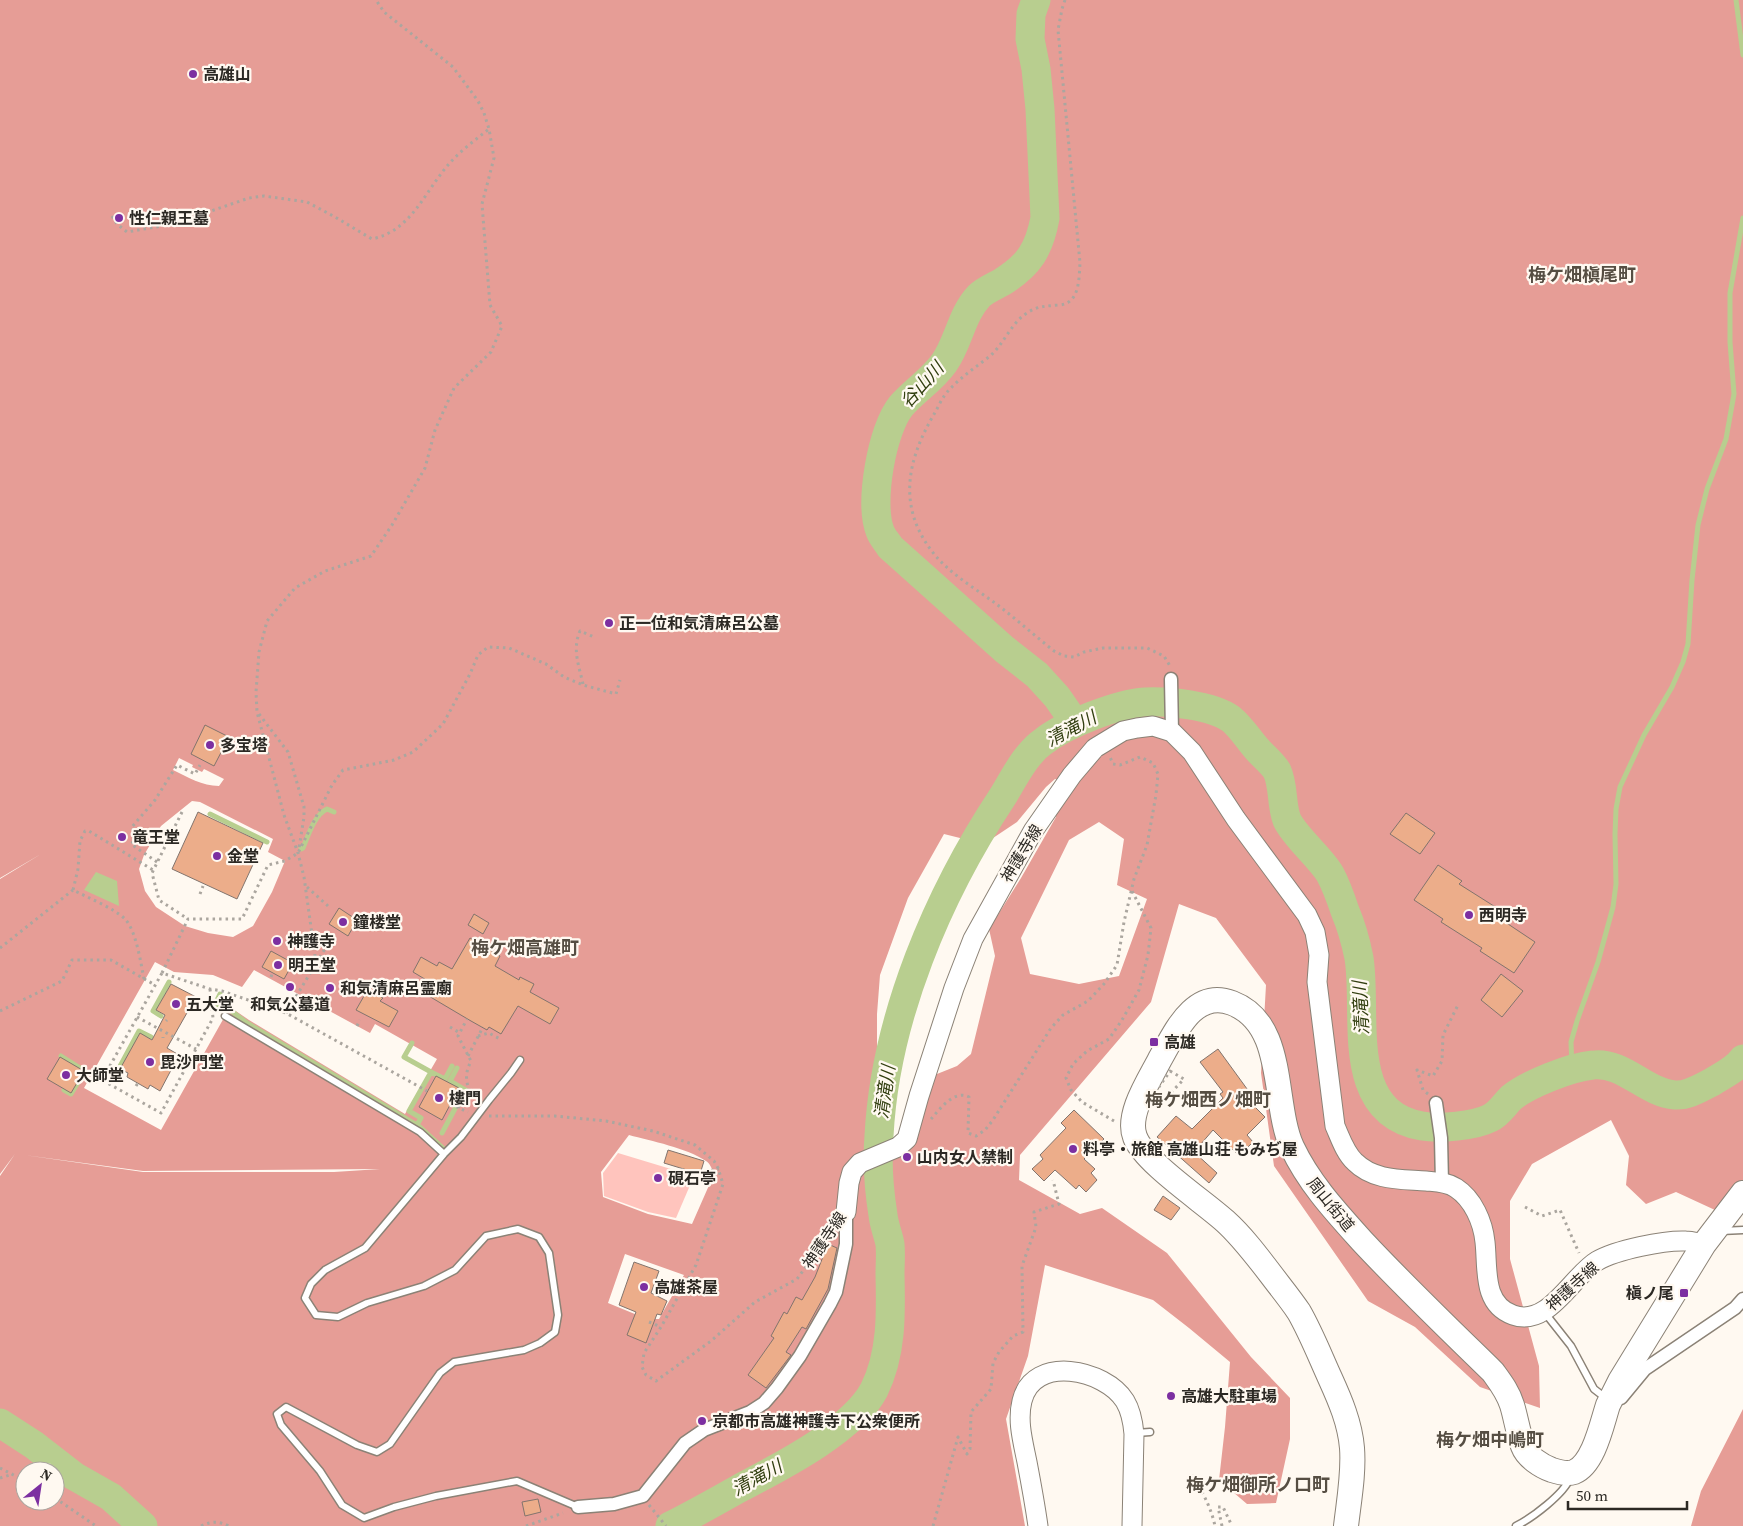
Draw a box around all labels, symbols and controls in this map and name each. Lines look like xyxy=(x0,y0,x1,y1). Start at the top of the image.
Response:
place label: 高雄山 xyxy=(203,63,251,85)
marker: 高雄山 xyxy=(187,68,199,80)
place label: 性仁親王墓 xyxy=(129,207,209,229)
marker: 性仁親王墓 xyxy=(113,212,125,224)
district label: 梅ケ畑槇尾町 xyxy=(1528,262,1636,287)
water label: 谷山川 xyxy=(894,355,950,413)
place label: 正一位和気清麻呂公墓 xyxy=(619,612,779,634)
marker: 正一位和気清麻呂公墓 xyxy=(603,617,615,629)
water label: 清滝川 xyxy=(1041,704,1102,752)
place label: 多宝塔 xyxy=(220,734,268,756)
marker: 多宝塔 xyxy=(204,739,216,751)
street label: 神護寺線 xyxy=(995,820,1047,886)
place label: 竜王堂 xyxy=(132,826,180,848)
marker: 竜王堂 xyxy=(116,831,128,843)
place label: 金堂 xyxy=(227,845,259,867)
marker: 金堂 xyxy=(211,850,223,862)
place label: 西明寺 xyxy=(1479,904,1527,926)
marker: 西明寺 xyxy=(1463,909,1475,921)
place label: 鐘楼堂 xyxy=(353,911,401,933)
marker: 鐘楼堂 xyxy=(337,916,349,928)
place label: 神護寺 xyxy=(287,930,335,952)
marker: 神護寺 xyxy=(271,935,283,947)
district label: 梅ケ畑高雄町 xyxy=(471,935,579,960)
place label: 明王堂 xyxy=(288,954,336,976)
marker: 明王堂 xyxy=(272,959,284,971)
place label: 和気清麻呂霊廟 xyxy=(340,977,452,999)
water label: 清滝川 xyxy=(1347,978,1374,1036)
marker: 和気公墓道 xyxy=(284,981,296,993)
marker: 和気清麻呂霊廟 xyxy=(324,982,336,994)
place label: 五大堂 xyxy=(186,993,234,1015)
place label: 和気公墓道 xyxy=(250,993,330,1015)
marker: 五大堂 xyxy=(170,998,182,1010)
place label: 高雄 xyxy=(1164,1031,1196,1053)
marker: 高雄 xyxy=(1148,1036,1160,1048)
place label: 毘沙門堂 xyxy=(160,1051,224,1073)
marker: 毘沙門堂 xyxy=(144,1056,156,1068)
water label: 清滝川 xyxy=(868,1061,901,1120)
place label: 大師堂 xyxy=(76,1064,124,1086)
marker: 大師堂 xyxy=(60,1069,72,1081)
place label: 樓門 xyxy=(449,1087,481,1109)
district label: 梅ケ畑西ノ畑町 xyxy=(1145,1087,1271,1112)
marker: 樓門 xyxy=(433,1092,445,1104)
place label: 料亭・旅館 高雄山荘 もみぢ屋 xyxy=(1083,1138,1298,1160)
marker: 料亭・旅館 高雄山荘 もみぢ屋 xyxy=(1067,1143,1079,1155)
place label: 山内女人禁制 xyxy=(917,1146,1013,1168)
marker: 山内女人禁制 xyxy=(901,1151,913,1163)
place label: 硯石亭 xyxy=(668,1167,716,1189)
marker: 硯石亭 xyxy=(652,1172,664,1184)
street label: 周山街道 xyxy=(1302,1172,1360,1236)
street label: 神護寺線 xyxy=(797,1207,851,1273)
street label: 神護寺線 xyxy=(1541,1256,1603,1316)
place label: 高雄茶屋 xyxy=(654,1276,718,1298)
marker: 高雄茶屋 xyxy=(638,1281,650,1293)
place label: 槇ノ尾 xyxy=(1626,1282,1674,1304)
marker: 槇ノ尾 xyxy=(1678,1287,1690,1299)
place label: 高雄大駐車場 xyxy=(1181,1385,1277,1407)
marker: 高雄大駐車場 xyxy=(1165,1390,1177,1402)
place label: 京都市高雄神護寺下公衆便所 xyxy=(712,1410,920,1432)
marker: 京都市高雄神護寺下公衆便所 xyxy=(696,1415,708,1427)
district label: 梅ケ畑中嶋町 xyxy=(1436,1427,1544,1452)
water label: 清滝川 xyxy=(727,1453,788,1502)
north arrow xyxy=(15,1461,65,1511)
text: N xyxy=(37,1464,56,1486)
district label: 梅ケ畑御所ノ口町 xyxy=(1186,1472,1330,1497)
scale bar xyxy=(1568,1478,1687,1510)
text: 50 m xyxy=(1576,1485,1608,1506)

